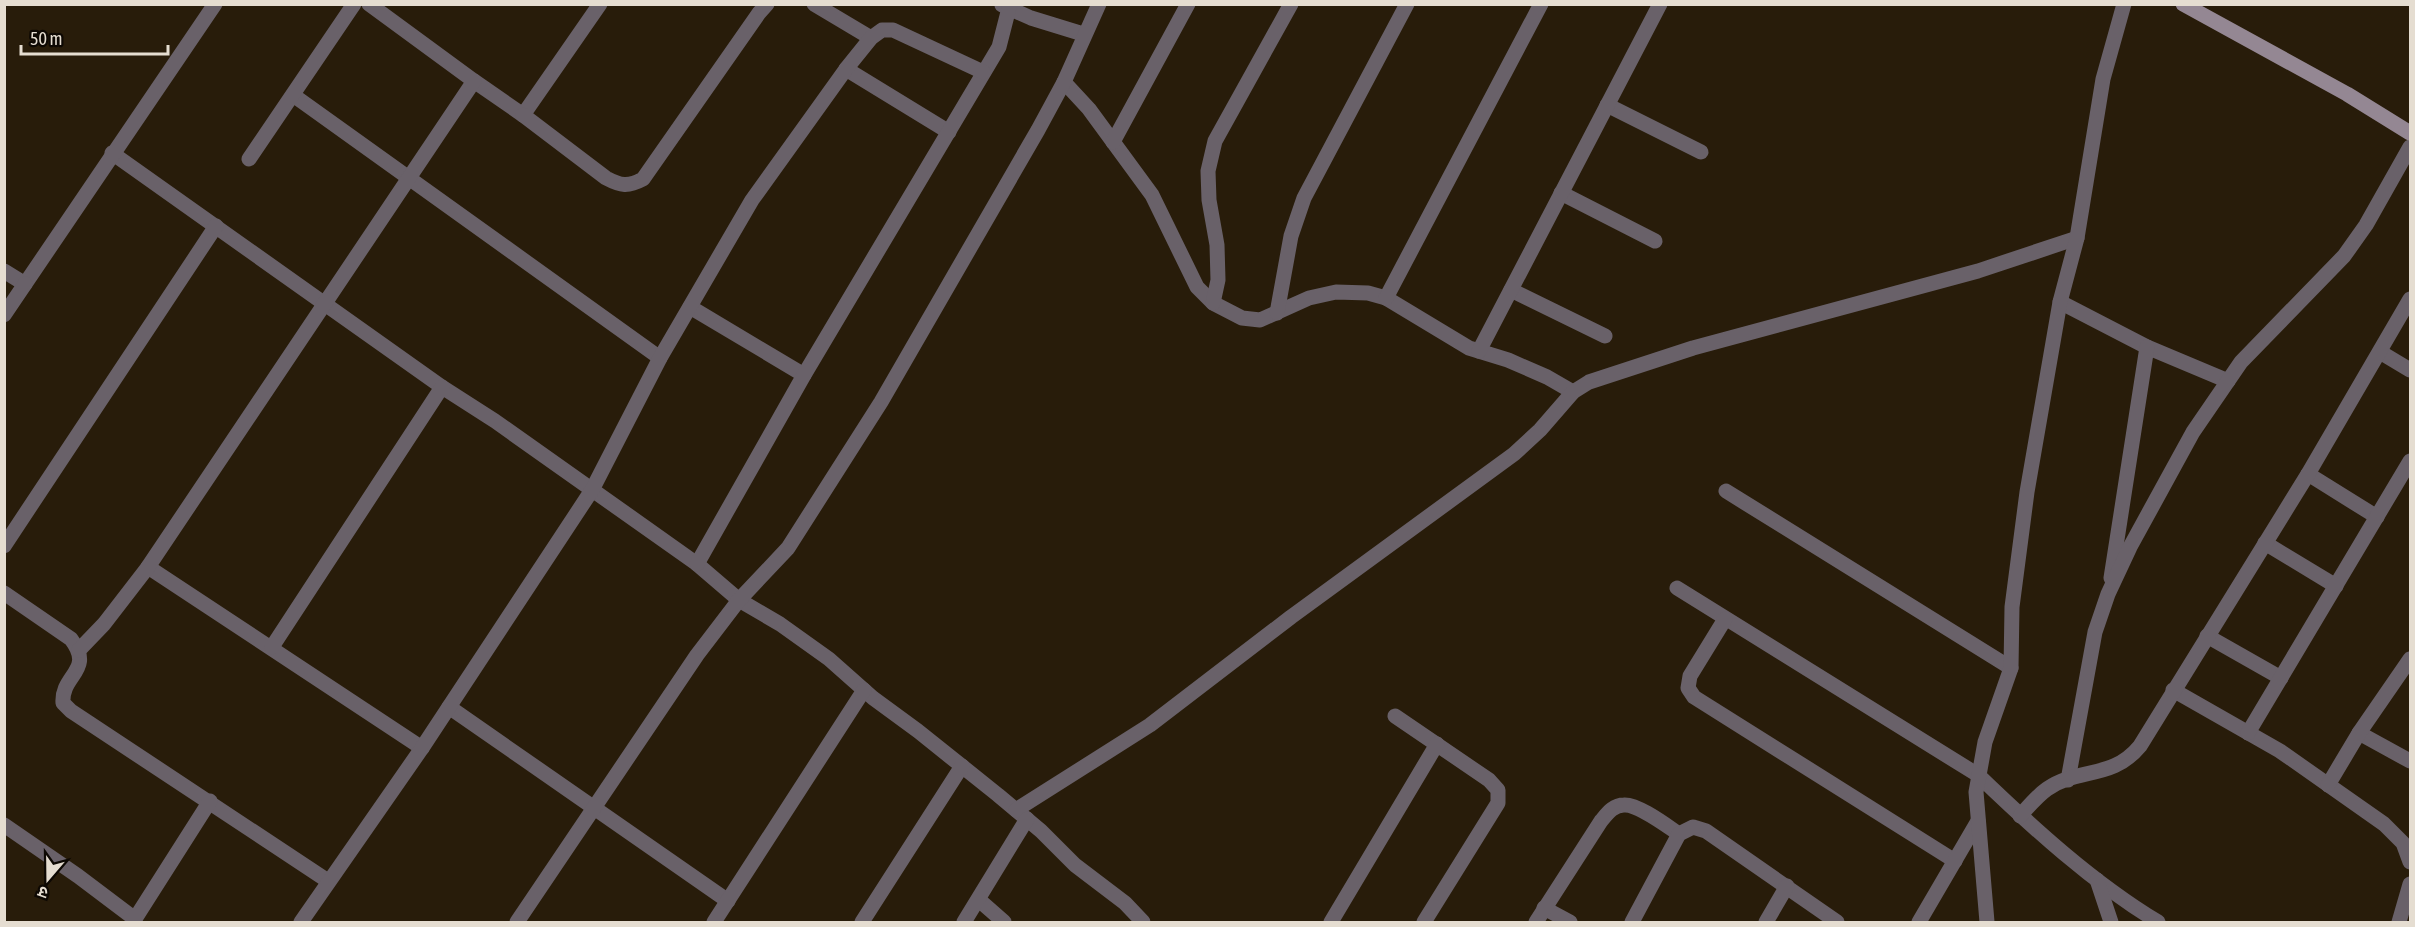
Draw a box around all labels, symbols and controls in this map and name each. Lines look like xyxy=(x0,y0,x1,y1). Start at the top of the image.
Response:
scale bar xyxy=(21,18,168,56)
text: 50 m xyxy=(30,28,62,49)
north arrow xyxy=(18,849,78,909)
text: उ xyxy=(35,883,50,903)

